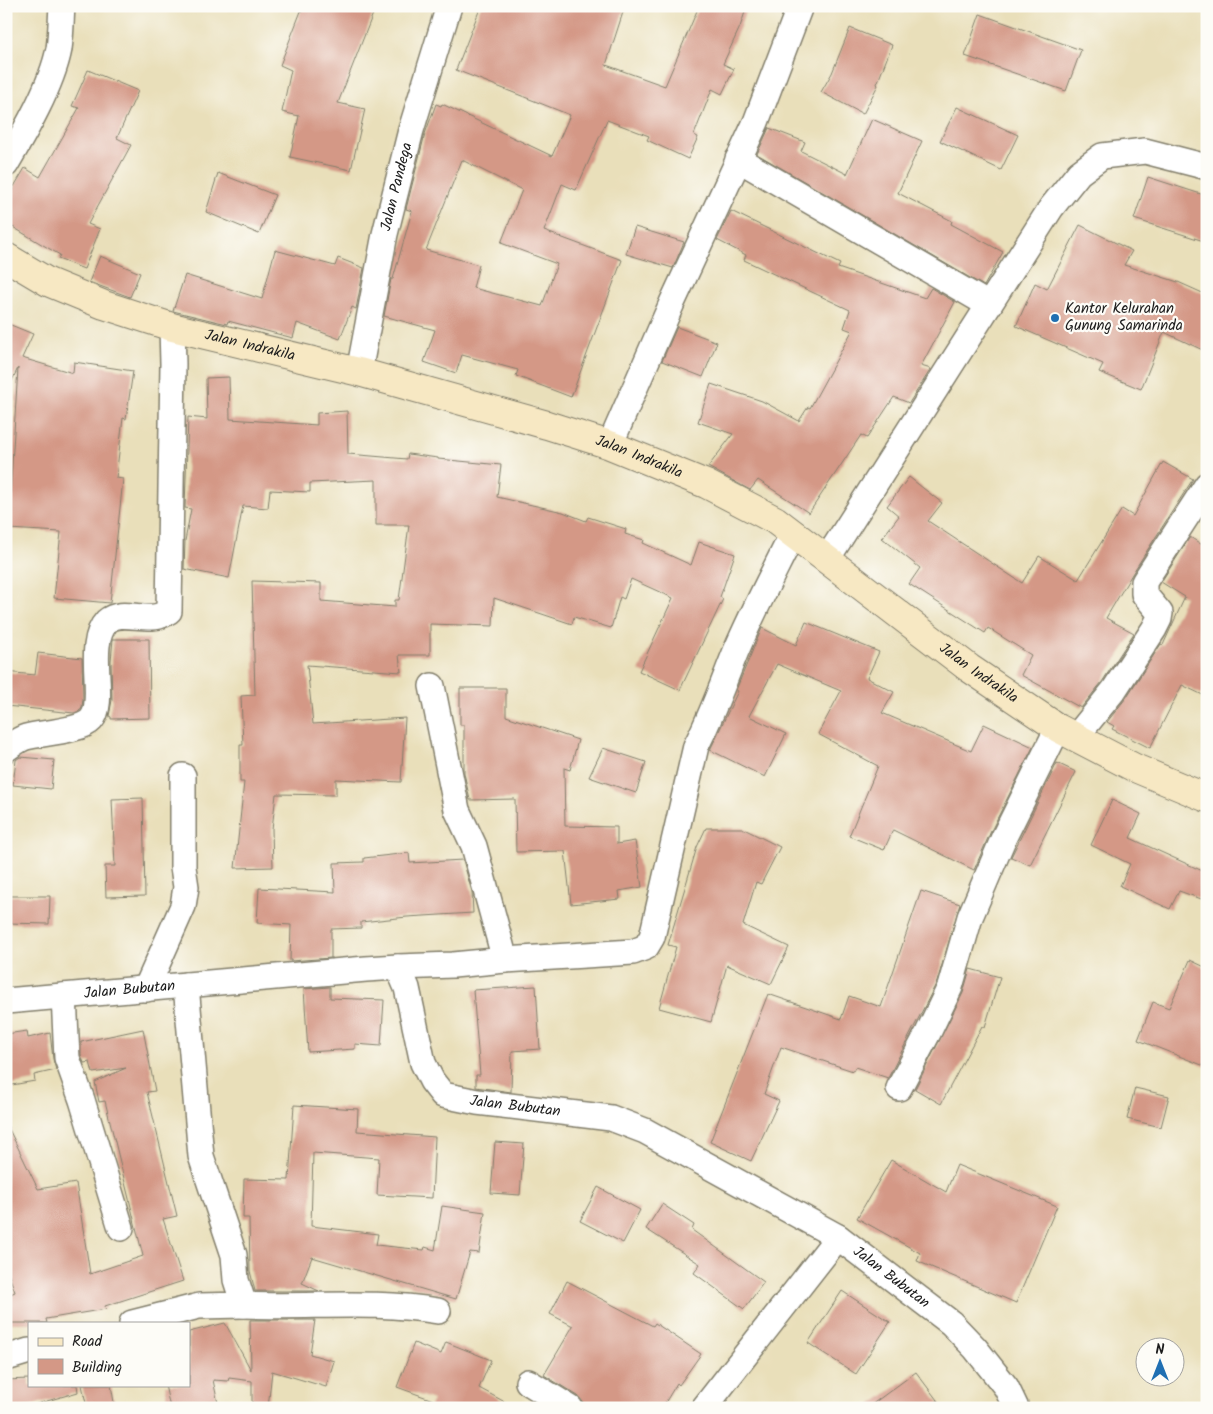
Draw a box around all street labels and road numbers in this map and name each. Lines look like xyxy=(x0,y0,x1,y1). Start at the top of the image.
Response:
street label: Jalan Pandega xyxy=(374,140,419,234)
street label: Jalan Indrakila xyxy=(202,323,298,368)
street label: Jalan Indrakila xyxy=(592,429,686,485)
street label: Jalan Indrakila xyxy=(934,637,1023,710)
street label: Jalan Bubutan xyxy=(83,974,176,1006)
street label: Jalan Bubutan xyxy=(467,1089,562,1124)
street label: Jalan Bubutan xyxy=(847,1240,935,1315)

